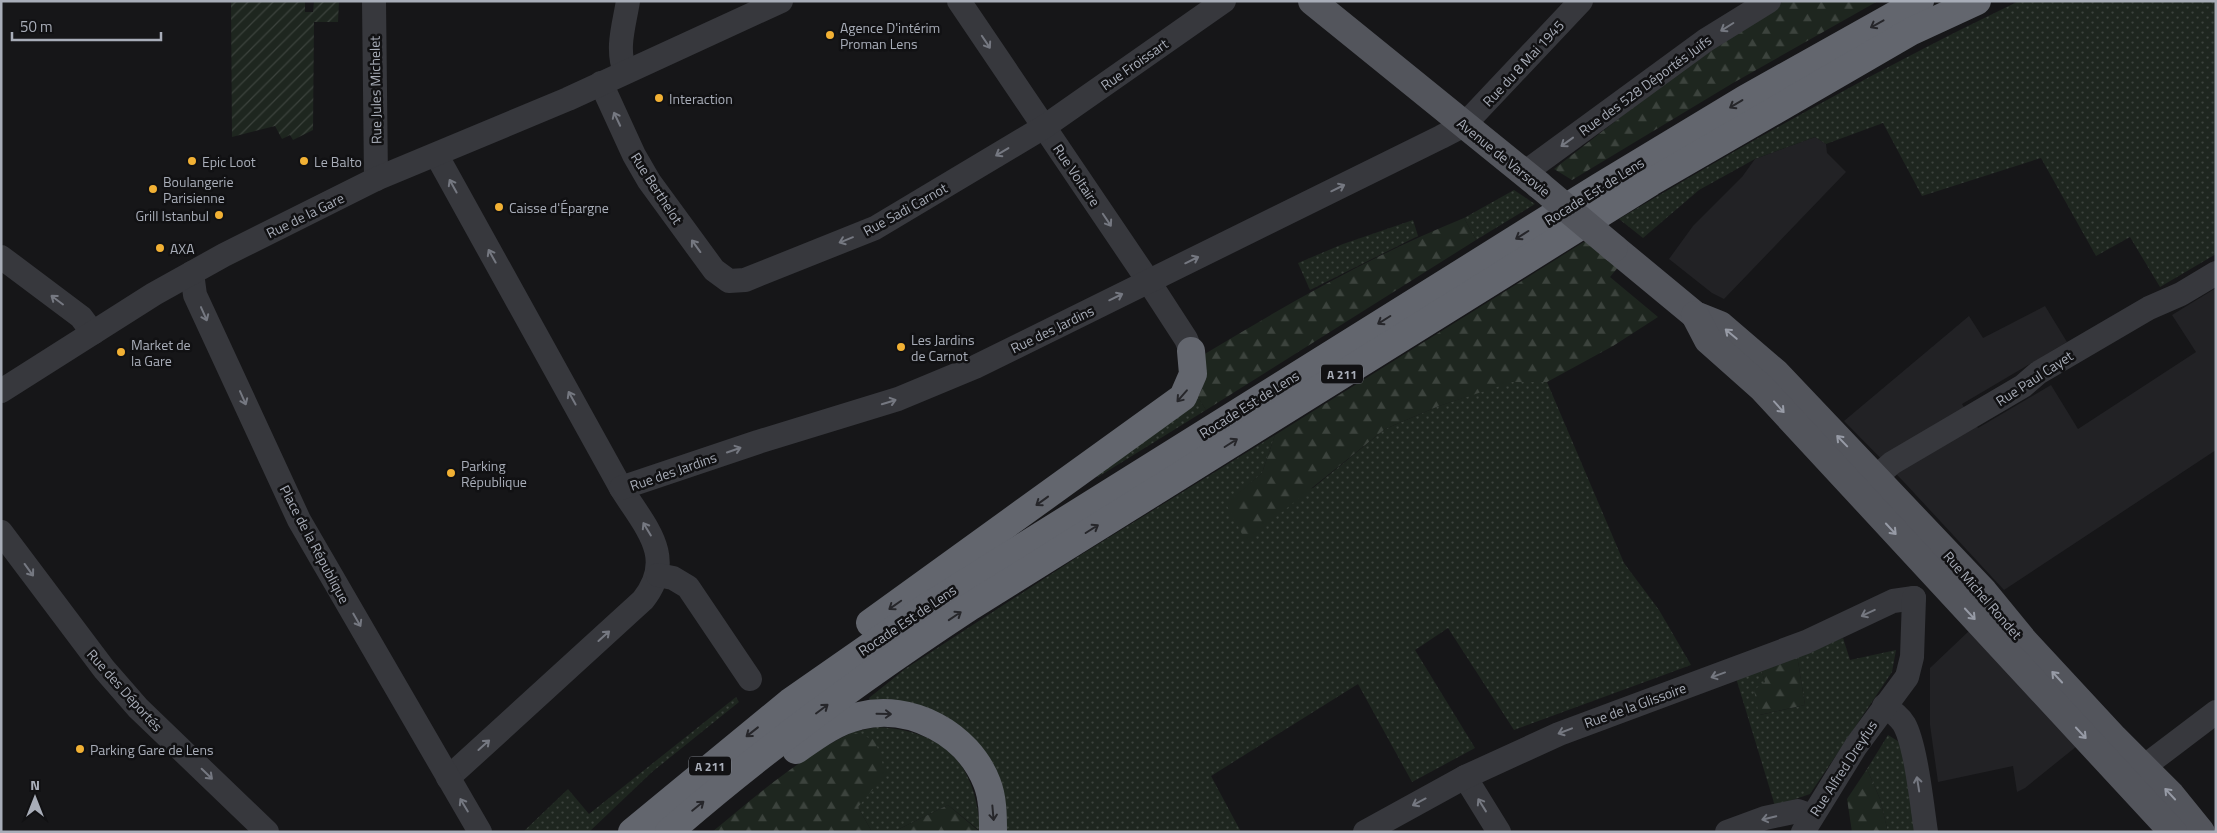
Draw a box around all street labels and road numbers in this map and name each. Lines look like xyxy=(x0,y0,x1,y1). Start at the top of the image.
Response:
street label: Rue du 8 Mai 1945 xyxy=(1477,15,1569,111)
street label: Rue des 528 Déportés Juifs xyxy=(1574,30,1716,140)
street label: Rue Froissart xyxy=(1096,33,1172,95)
street label: Rue Jules Michelet xyxy=(364,36,386,144)
street label: Avenue de Varsovie xyxy=(1453,113,1555,201)
street label: Rue Voltaire xyxy=(1048,140,1106,210)
street label: Rue Berthelot xyxy=(626,148,688,228)
street label: Rocade Est de Lens xyxy=(1540,152,1648,230)
street label: Rue Sadi Carnot xyxy=(859,177,951,241)
street label: Rue de la Gare xyxy=(262,187,348,243)
street label: Rue des Jardins xyxy=(1007,300,1097,358)
street label: Rue Paul Cayet xyxy=(1991,345,2077,411)
road number: A 211 xyxy=(1321,364,1363,384)
street label: Rocade Est de Lens xyxy=(1195,365,1303,443)
street label: Rue des Jardins xyxy=(627,446,719,496)
street label: Place de la République xyxy=(275,481,355,607)
street label: Rue Michel Rondet xyxy=(1939,546,2027,644)
street label: Rocade Est de Lens xyxy=(854,579,960,661)
street label: Rue des Déportés xyxy=(82,644,168,736)
street label: Rue de la Glissoire xyxy=(1581,677,1689,733)
street label: Rue Alfred Dreyfus xyxy=(1804,716,1882,820)
road number: A 211 xyxy=(689,756,731,776)

